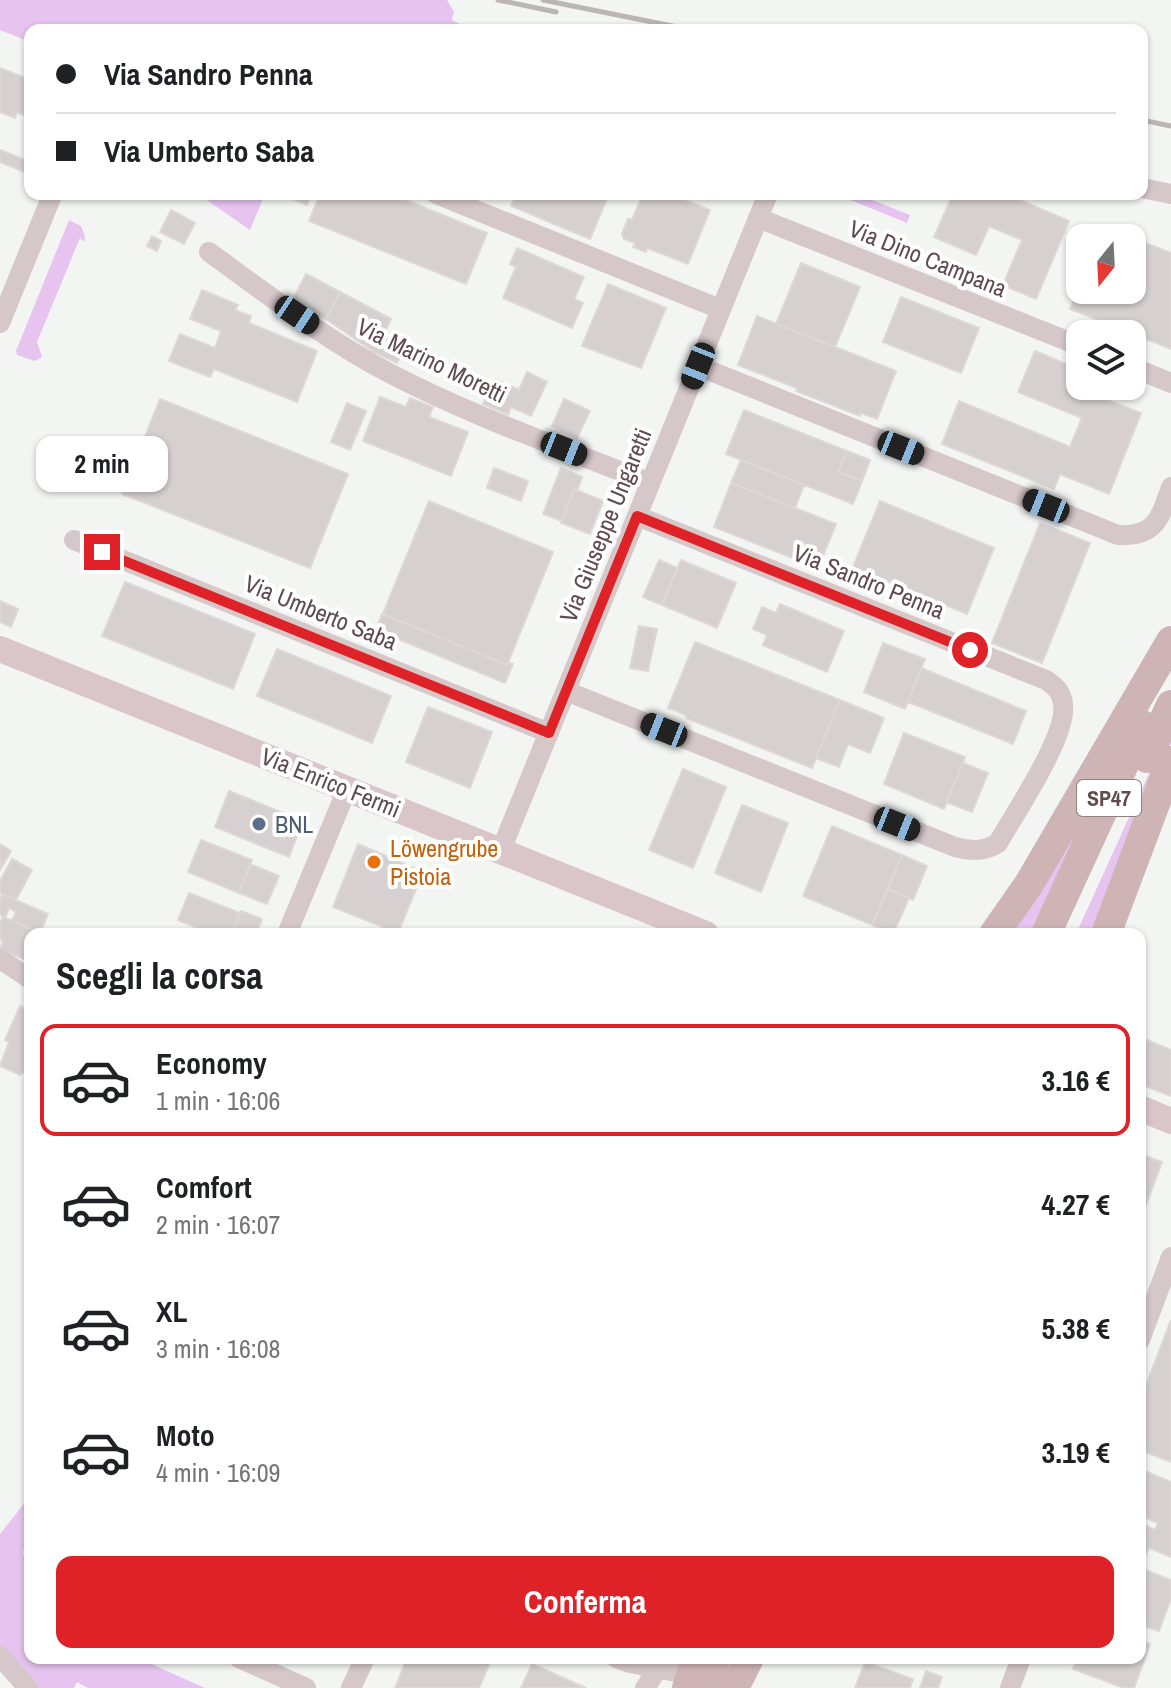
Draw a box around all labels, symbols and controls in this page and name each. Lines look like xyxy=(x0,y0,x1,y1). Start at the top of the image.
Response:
text: Via Sandro Penna xyxy=(104,54,313,94)
text: Via Umberto Saba xyxy=(104,131,314,171)
street label: Via Dino Campana xyxy=(845,212,1011,304)
north arrow xyxy=(1066,224,1146,304)
map controls xyxy=(1066,224,1146,400)
car xyxy=(270,292,324,338)
street label: Via Marino Moretti xyxy=(352,310,512,410)
button: layers xyxy=(1066,320,1146,400)
car xyxy=(678,339,718,393)
street label: Via Giuseppe Ungaretti xyxy=(551,423,659,627)
car xyxy=(874,428,928,468)
car xyxy=(537,429,591,469)
callout: 2 min xyxy=(36,436,168,492)
text: 2 min xyxy=(74,446,130,481)
car xyxy=(1019,486,1073,526)
route end xyxy=(84,534,120,570)
street label: Via Sandro Penna xyxy=(789,536,949,626)
street label: Via Umberto Saba xyxy=(240,567,402,657)
route start xyxy=(952,632,988,668)
car xyxy=(637,710,691,750)
street label: Via Enrico Fermi xyxy=(257,740,405,824)
road number: SP47 xyxy=(1077,780,1141,816)
car xyxy=(870,804,924,844)
place label: BNL xyxy=(275,808,313,840)
marker: BNL xyxy=(250,815,268,833)
place label: Löwengrube Pistoia xyxy=(390,832,498,892)
marker: Löwengrube Pistoia xyxy=(365,853,383,871)
text: Scegli la corsa xyxy=(56,952,263,1000)
text: Economy xyxy=(156,1043,267,1083)
icon: car xyxy=(60,1044,132,1116)
text: 3.16 € xyxy=(1042,1060,1110,1100)
text: 1 min · 16:06 xyxy=(156,1083,280,1118)
text: Comfort xyxy=(156,1167,252,1207)
icon: car xyxy=(60,1168,132,1240)
text: 4.27 € xyxy=(1042,1184,1110,1224)
text: 2 min · 16:07 xyxy=(156,1207,280,1242)
text: XL xyxy=(156,1291,187,1331)
icon: car xyxy=(60,1292,132,1364)
text: 5.38 € xyxy=(1042,1308,1110,1348)
text: 3 min · 16:08 xyxy=(156,1331,280,1366)
text: Moto xyxy=(156,1415,215,1455)
icon: car xyxy=(60,1416,132,1488)
text: 3.19 € xyxy=(1042,1432,1110,1472)
text: 4 min · 16:09 xyxy=(156,1455,280,1490)
button: Conferma xyxy=(56,1556,1114,1648)

